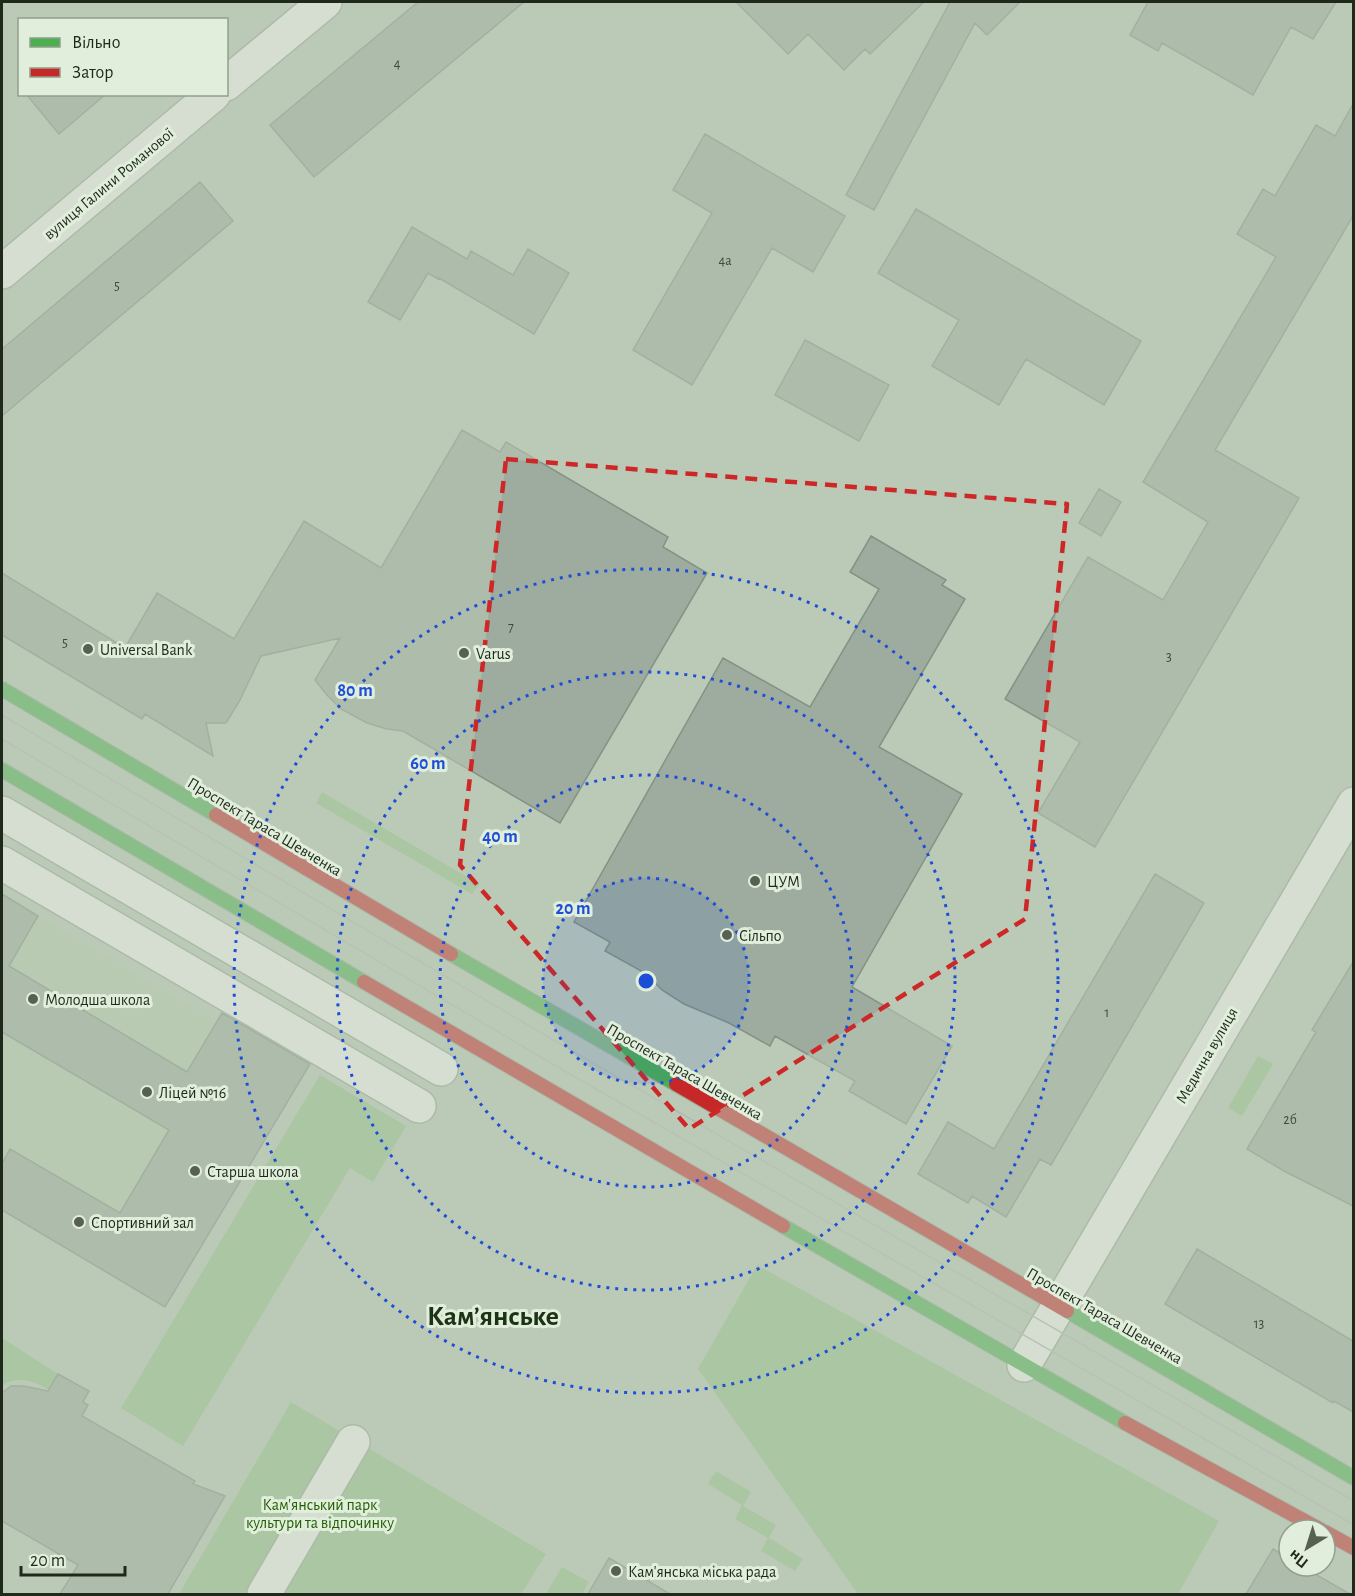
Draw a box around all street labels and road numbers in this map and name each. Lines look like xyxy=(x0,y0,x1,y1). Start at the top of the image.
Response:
street label: вулиця Галини Романової xyxy=(41,125,177,243)
street label: Проспект Тараса Шевченка xyxy=(185,775,344,879)
street label: Медична вулиця xyxy=(1173,1005,1242,1107)
street label: Проспект Тараса Шевченка xyxy=(604,1021,765,1123)
street label: Проспект Тараса Шевченка xyxy=(1024,1265,1185,1367)

